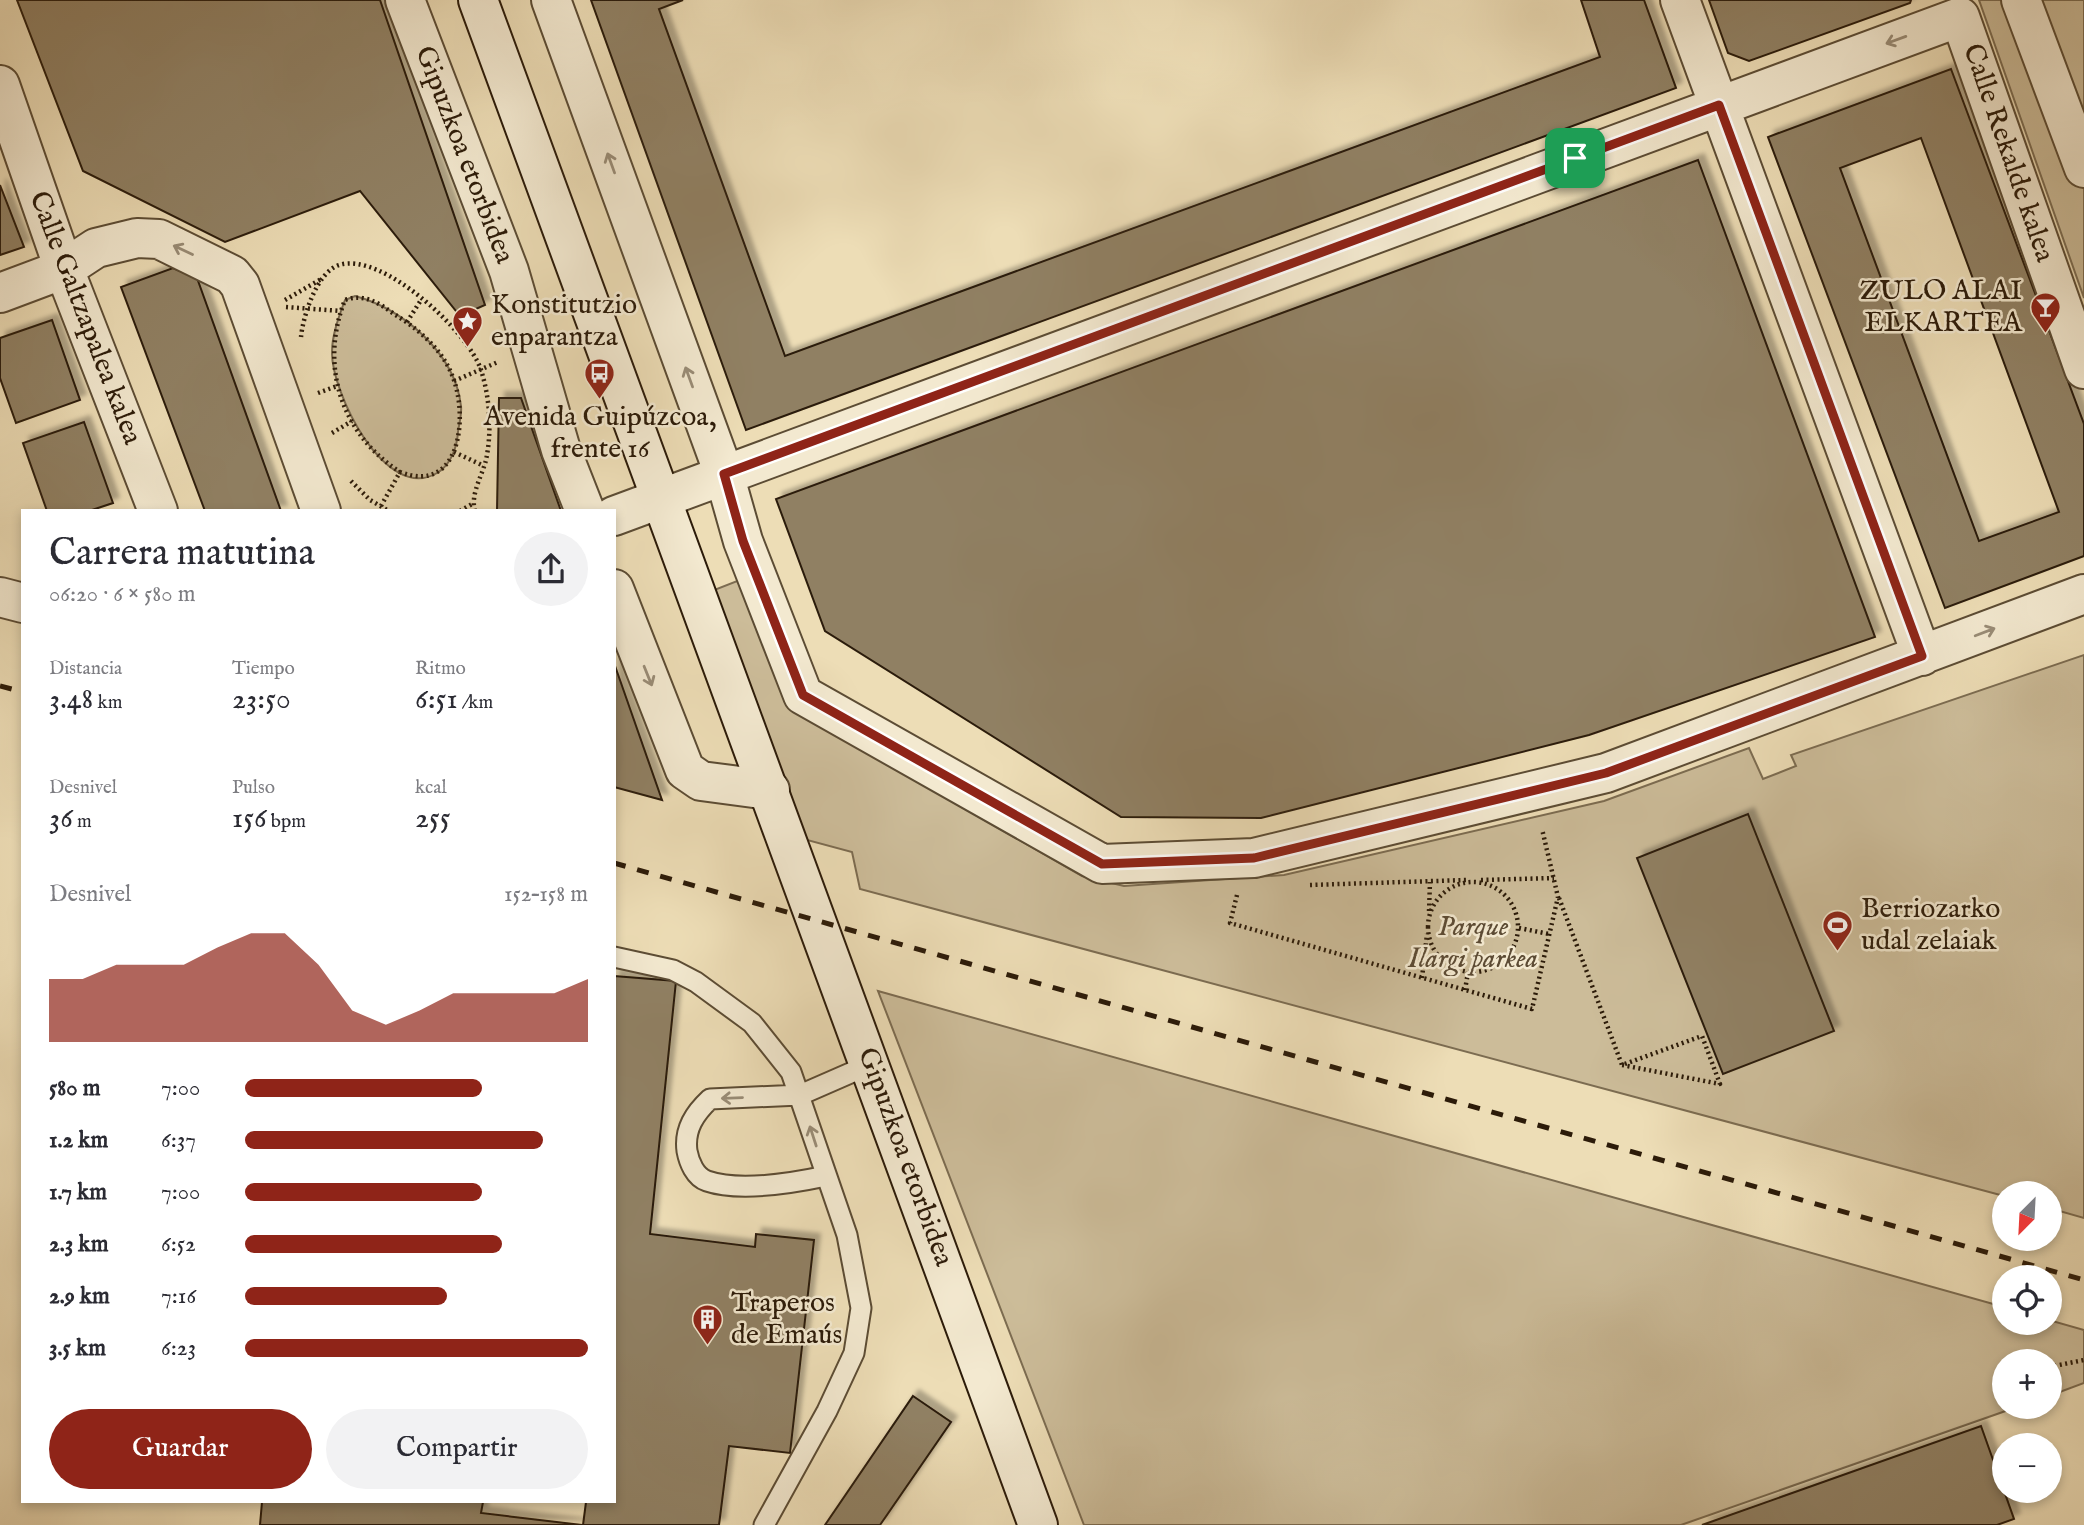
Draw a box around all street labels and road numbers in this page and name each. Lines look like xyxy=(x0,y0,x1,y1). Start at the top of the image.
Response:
street label: Calle Rekalde kalea xyxy=(1954,39,2062,268)
street label: Gipuzkoa etorbidea xyxy=(406,41,522,269)
street label: Calle Galtzapalea kalea xyxy=(21,186,150,450)
street label: Gipuzkoa etorbidea xyxy=(849,1043,961,1272)

